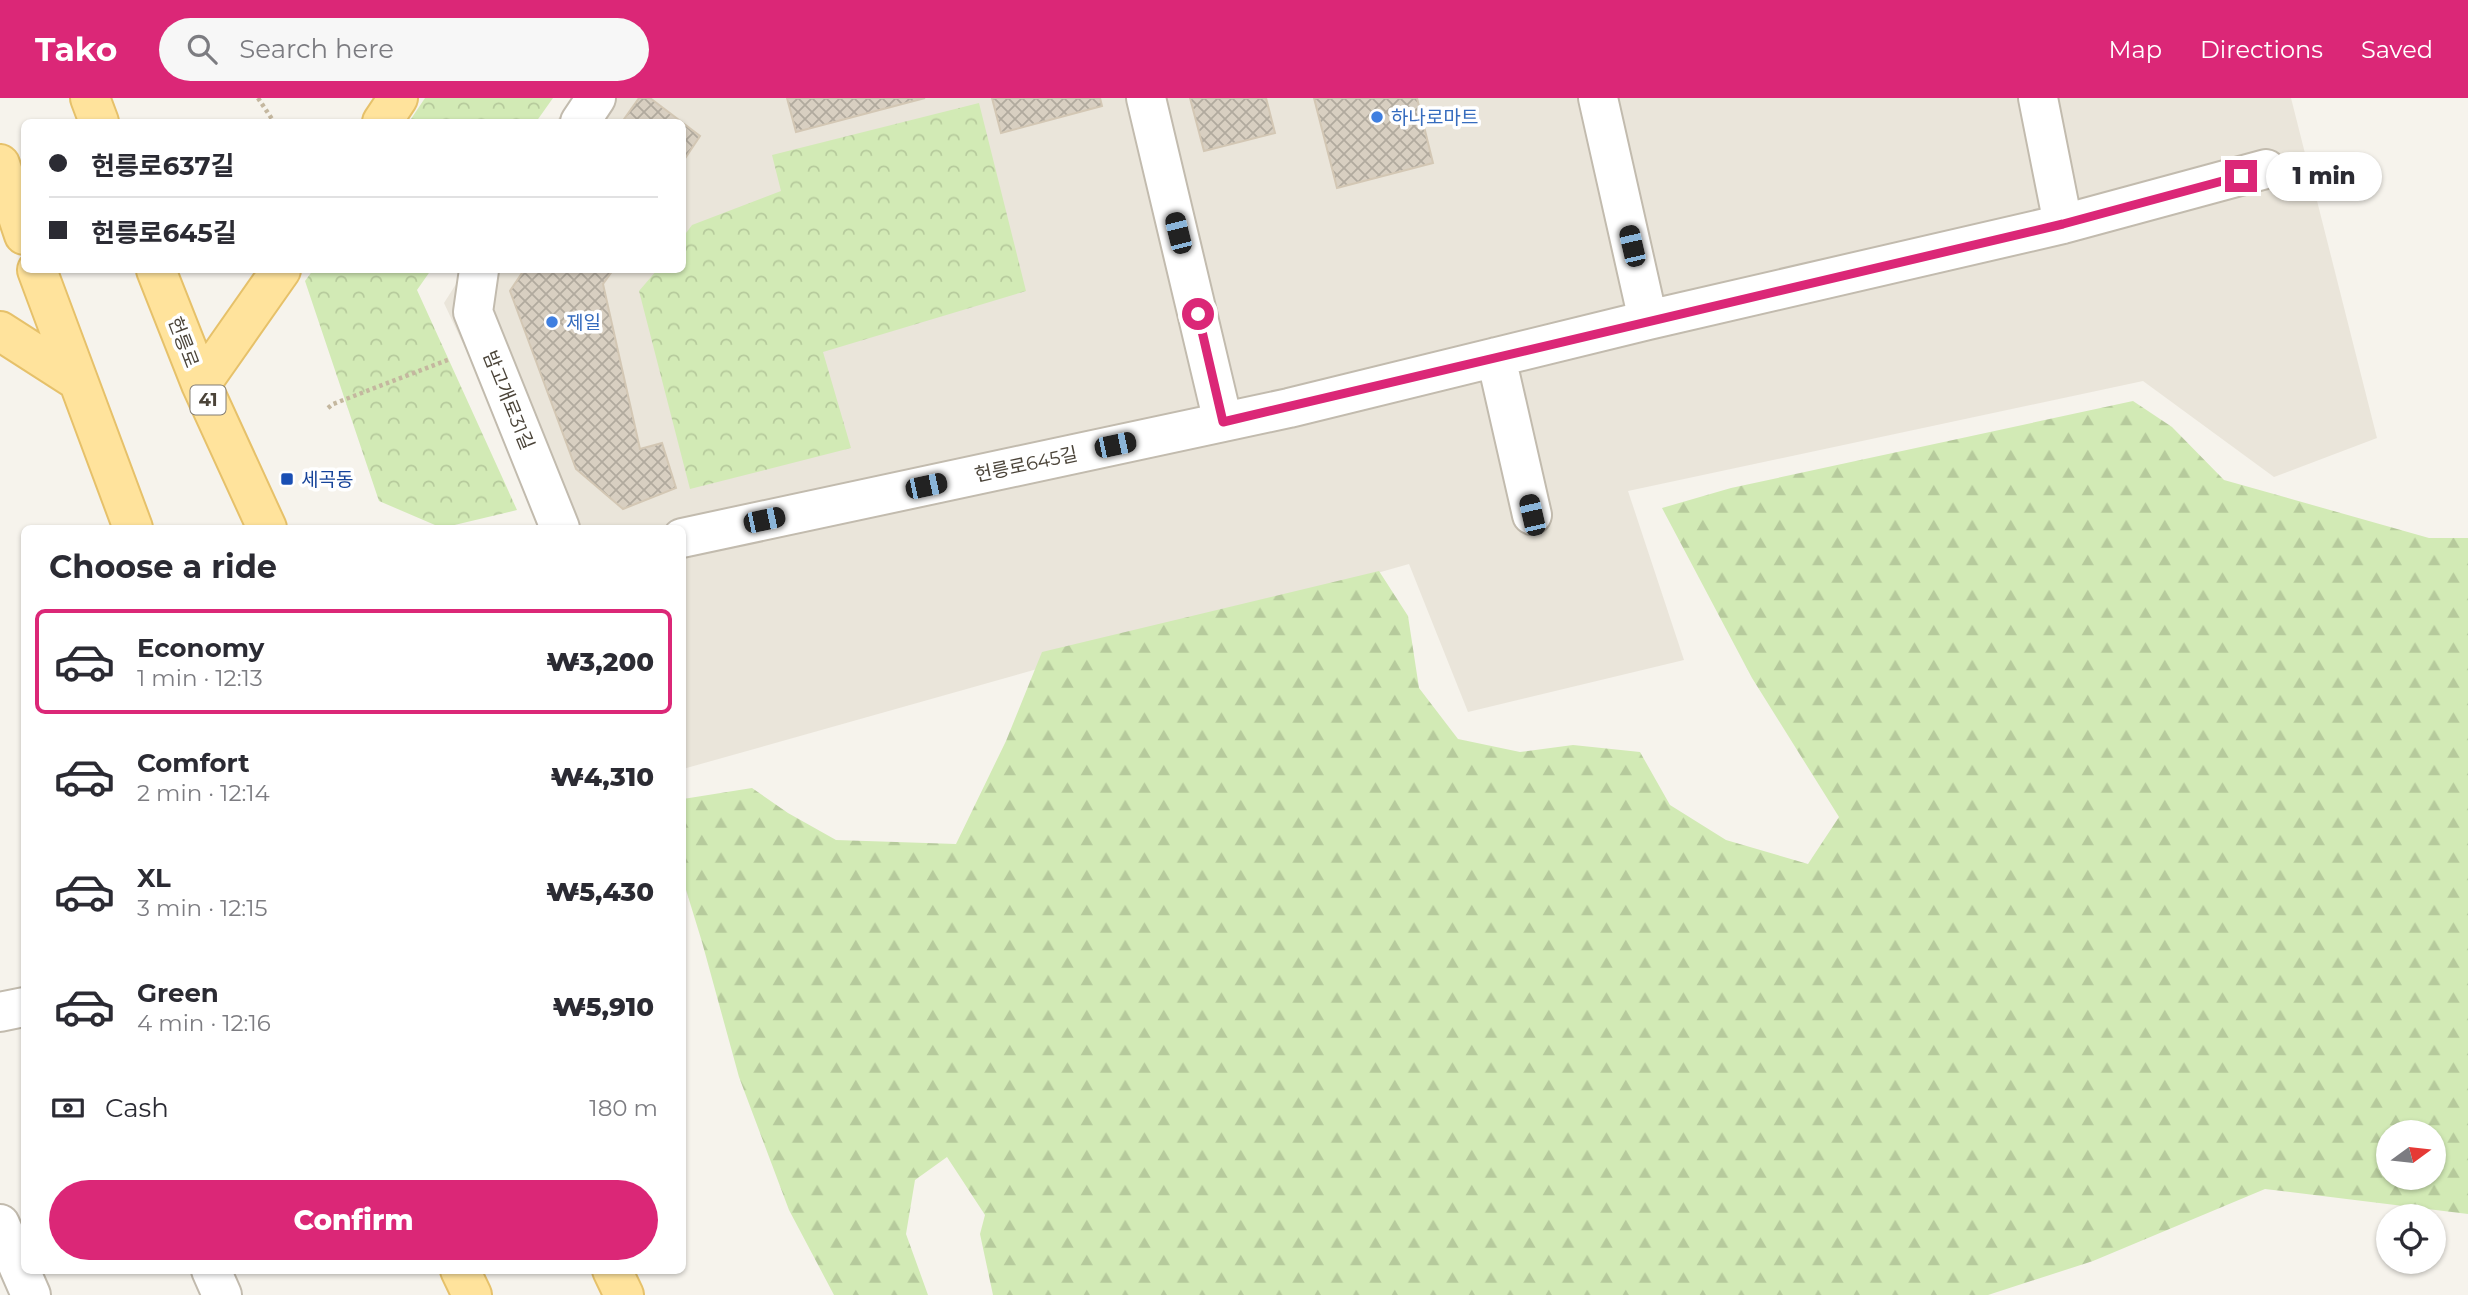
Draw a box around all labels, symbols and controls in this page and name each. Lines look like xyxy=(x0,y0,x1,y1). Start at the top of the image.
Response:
search box xyxy=(159,18,649,81)
text: Tako xyxy=(35,29,117,69)
icon: search xyxy=(183,30,221,68)
text: Search here xyxy=(239,33,394,65)
text: Map xyxy=(2109,35,2162,64)
text: Directions xyxy=(2200,35,2323,64)
text: Saved xyxy=(2361,35,2433,64)
place label: 하나로마트 xyxy=(1391,106,1478,129)
marker: 하나로마트 xyxy=(1369,109,1385,125)
text: 헌릉로637길 xyxy=(91,150,235,182)
callout: 1 min xyxy=(2266,152,2381,200)
route end xyxy=(2225,160,2257,192)
text: 1 min xyxy=(2292,162,2356,190)
car xyxy=(1163,210,1194,256)
text: 헌릉로645길 xyxy=(91,217,237,249)
car xyxy=(1618,223,1647,269)
route start xyxy=(1182,298,1214,330)
place label: 제일 xyxy=(566,311,601,334)
street label: 헌릉로 xyxy=(163,314,204,371)
marker: 제일 xyxy=(544,314,560,330)
street label: 밤고개로31길 xyxy=(478,347,539,453)
road number: 41 xyxy=(190,386,226,414)
car xyxy=(1093,430,1138,460)
street label: 헌릉로645길 xyxy=(972,442,1080,487)
place label: 세곡동 xyxy=(301,468,353,491)
marker: 세곡동 xyxy=(279,471,295,487)
car xyxy=(904,471,949,501)
car xyxy=(1518,492,1547,538)
car xyxy=(742,505,787,535)
text: Choose a ride xyxy=(49,547,277,586)
icon: car xyxy=(53,630,116,693)
text: Economy xyxy=(137,632,264,664)
text: ₩3,200 xyxy=(546,646,654,678)
text: 1 min · 12:13 xyxy=(137,664,263,692)
icon: car xyxy=(53,745,116,808)
text: Comfort xyxy=(137,747,249,779)
text: ₩4,310 xyxy=(550,761,654,793)
text: 2 min · 12:14 xyxy=(137,779,270,807)
icon: car xyxy=(53,860,116,923)
text: XL xyxy=(137,862,171,894)
text: ₩5,430 xyxy=(546,876,654,908)
text: 3 min · 12:15 xyxy=(137,894,268,922)
icon: car xyxy=(53,975,116,1038)
text: Green xyxy=(137,977,219,1009)
text: ₩5,910 xyxy=(553,991,654,1023)
text: 4 min · 12:16 xyxy=(137,1009,271,1037)
icon: cash xyxy=(49,1089,87,1127)
text: Cash xyxy=(105,1092,169,1124)
text: 180 m xyxy=(589,1094,658,1122)
north arrow xyxy=(2376,1120,2446,1190)
map controls xyxy=(2376,1120,2446,1274)
button: Confirm xyxy=(49,1180,658,1260)
button: locate xyxy=(2376,1204,2446,1274)

